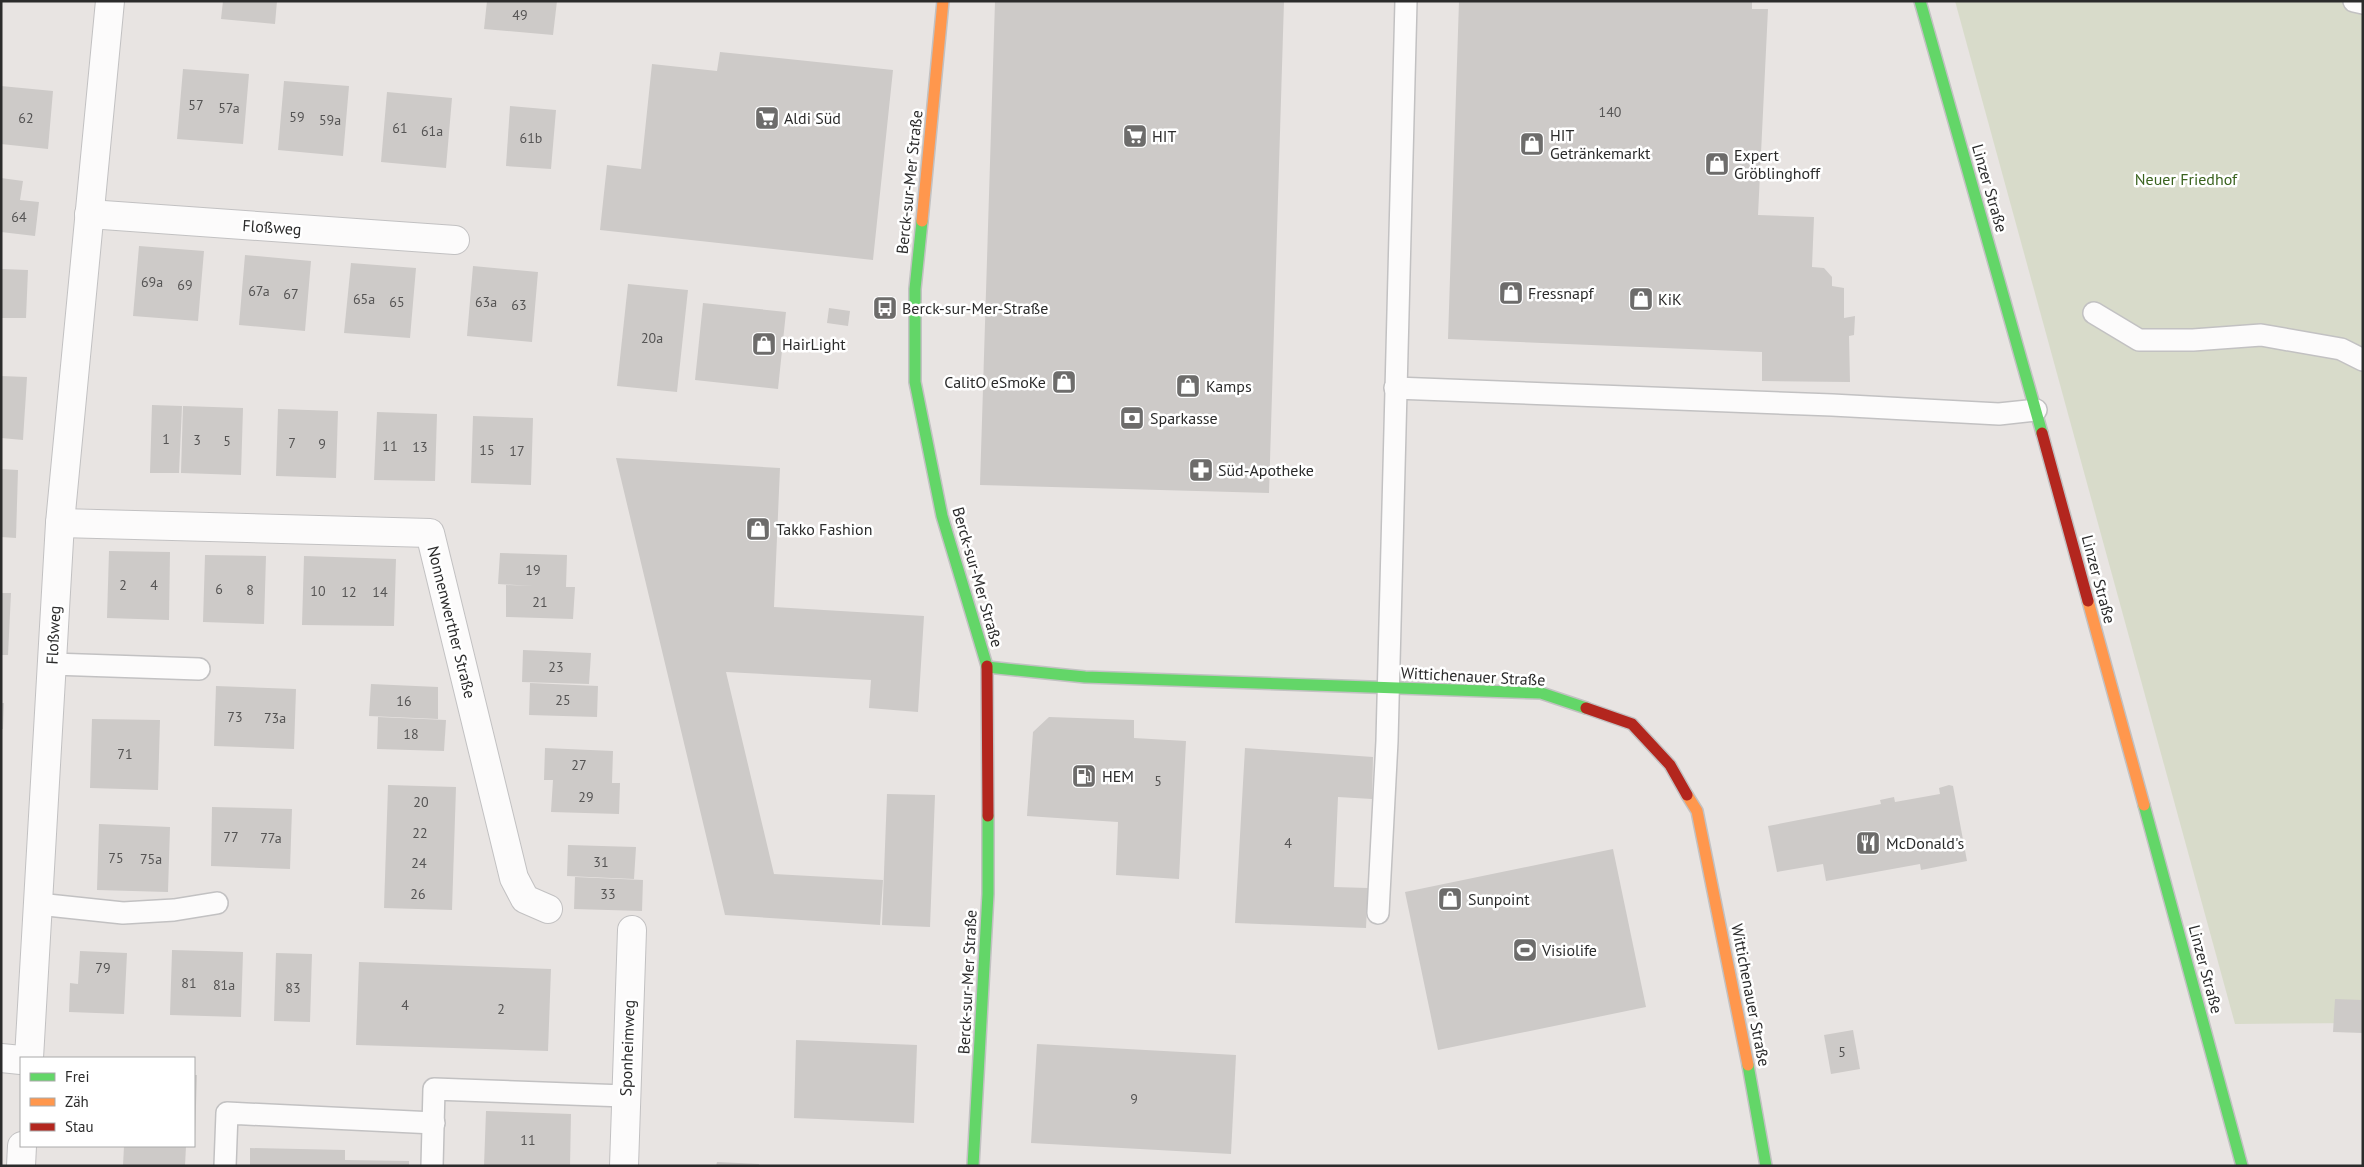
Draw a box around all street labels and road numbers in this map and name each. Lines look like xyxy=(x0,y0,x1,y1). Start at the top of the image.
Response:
street label: Berck-sur-Mer Straße xyxy=(891,109,927,255)
street label: Linzer Straße xyxy=(1968,142,2012,234)
street label: Floßweg xyxy=(242,215,302,239)
street label: Berck-sur-Mer Straße xyxy=(948,505,1008,649)
street label: Linzer Straße xyxy=(2078,532,2120,626)
street label: Nonnenwerther Straße xyxy=(423,544,481,700)
street label: Floßweg xyxy=(41,605,65,665)
street label: Wittichenauer Straße xyxy=(1400,662,1546,690)
street label: Berck-sur-Mer Straße xyxy=(953,909,981,1055)
street label: Wittichenauer Straße xyxy=(1727,922,1775,1068)
street label: Linzer Straße xyxy=(2185,922,2227,1016)
street label: Sponheimweg xyxy=(615,999,639,1097)

